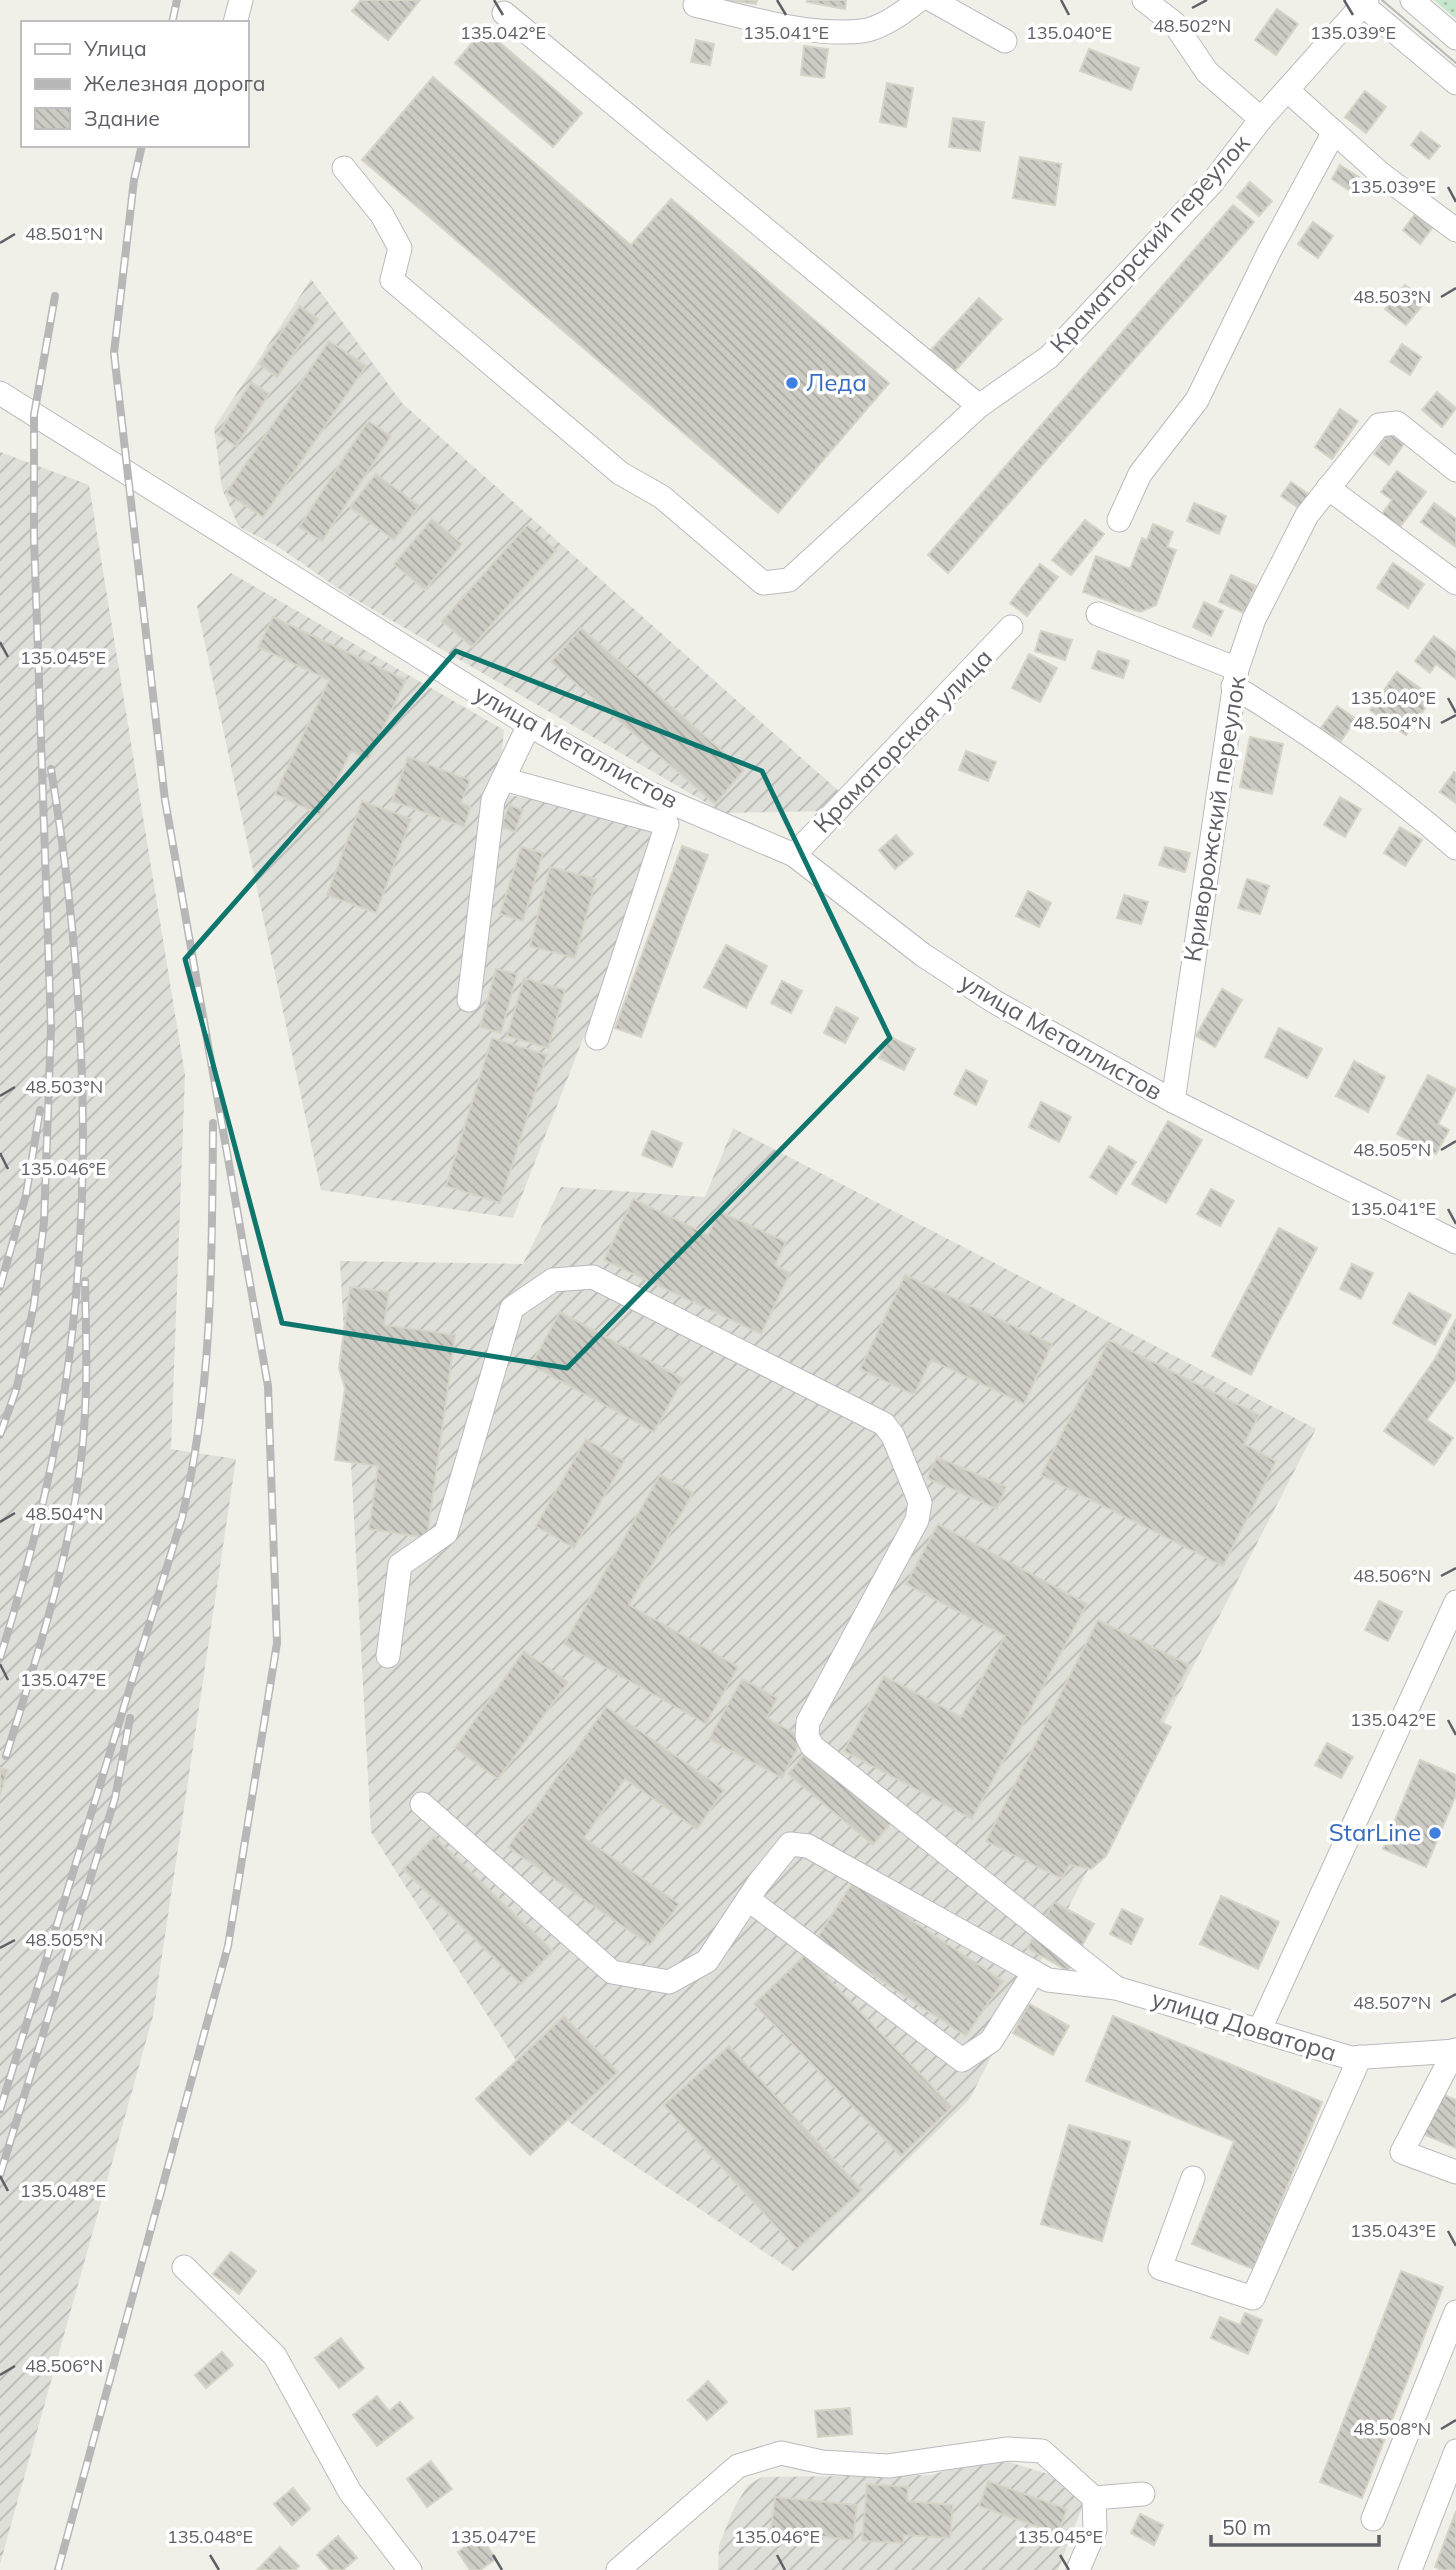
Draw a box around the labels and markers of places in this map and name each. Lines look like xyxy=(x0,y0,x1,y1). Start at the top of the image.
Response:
place label: Леда xyxy=(806,367,867,397)
marker: Леда xyxy=(784,375,800,391)
place label: StarLine xyxy=(1329,1817,1421,1847)
marker: StarLine xyxy=(1427,1825,1443,1841)

